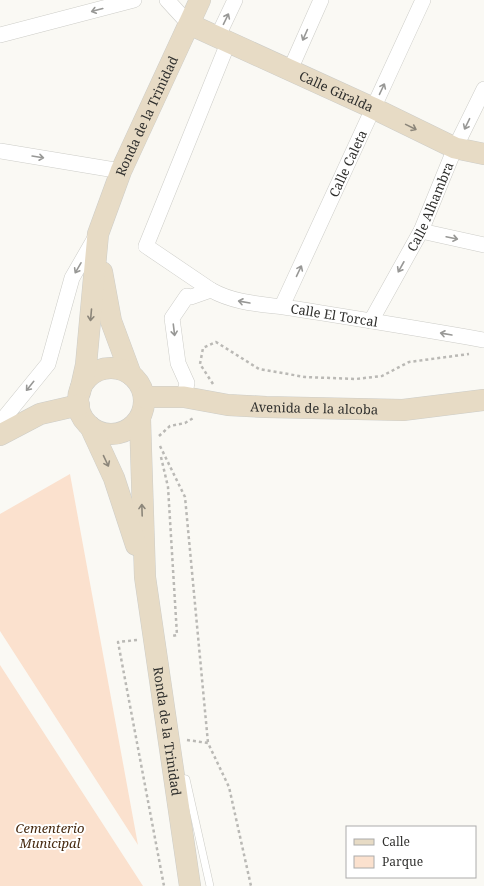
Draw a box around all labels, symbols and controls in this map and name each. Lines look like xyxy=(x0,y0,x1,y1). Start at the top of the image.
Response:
one-way arrow xyxy=(90,7,103,14)
one-way arrow xyxy=(223,13,230,25)
one-way arrow xyxy=(301,29,308,41)
street label: Ronda de la Trinidad xyxy=(111,53,182,178)
street label: Calle Giralda xyxy=(296,67,376,116)
one-way arrow xyxy=(379,83,386,95)
one-way arrow xyxy=(463,117,470,129)
one-way arrow xyxy=(405,124,417,131)
street label: Calle Caleta xyxy=(324,127,371,200)
one-way arrow xyxy=(32,154,45,162)
street label: Calle Alhambra xyxy=(402,159,457,255)
one-way arrow xyxy=(446,235,459,243)
one-way arrow xyxy=(396,261,404,273)
one-way arrow xyxy=(74,262,82,274)
one-way arrow xyxy=(295,265,303,277)
one-way arrow xyxy=(237,298,250,306)
street label: Calle El Torcal xyxy=(289,299,379,331)
one-way arrow xyxy=(87,308,94,321)
one-way arrow xyxy=(170,323,177,336)
one-way arrow xyxy=(439,329,452,337)
one-way arrow xyxy=(25,381,34,392)
street label: Avenida de la alcoba xyxy=(250,397,378,418)
one-way arrow xyxy=(103,455,110,467)
one-way arrow xyxy=(138,504,146,517)
street label: Ronda de la Trinidad xyxy=(149,665,186,797)
park label: Cementerio Municipal xyxy=(15,819,85,852)
legend xyxy=(346,826,476,878)
text: Calle xyxy=(382,833,410,850)
text: Parque xyxy=(382,853,423,870)

